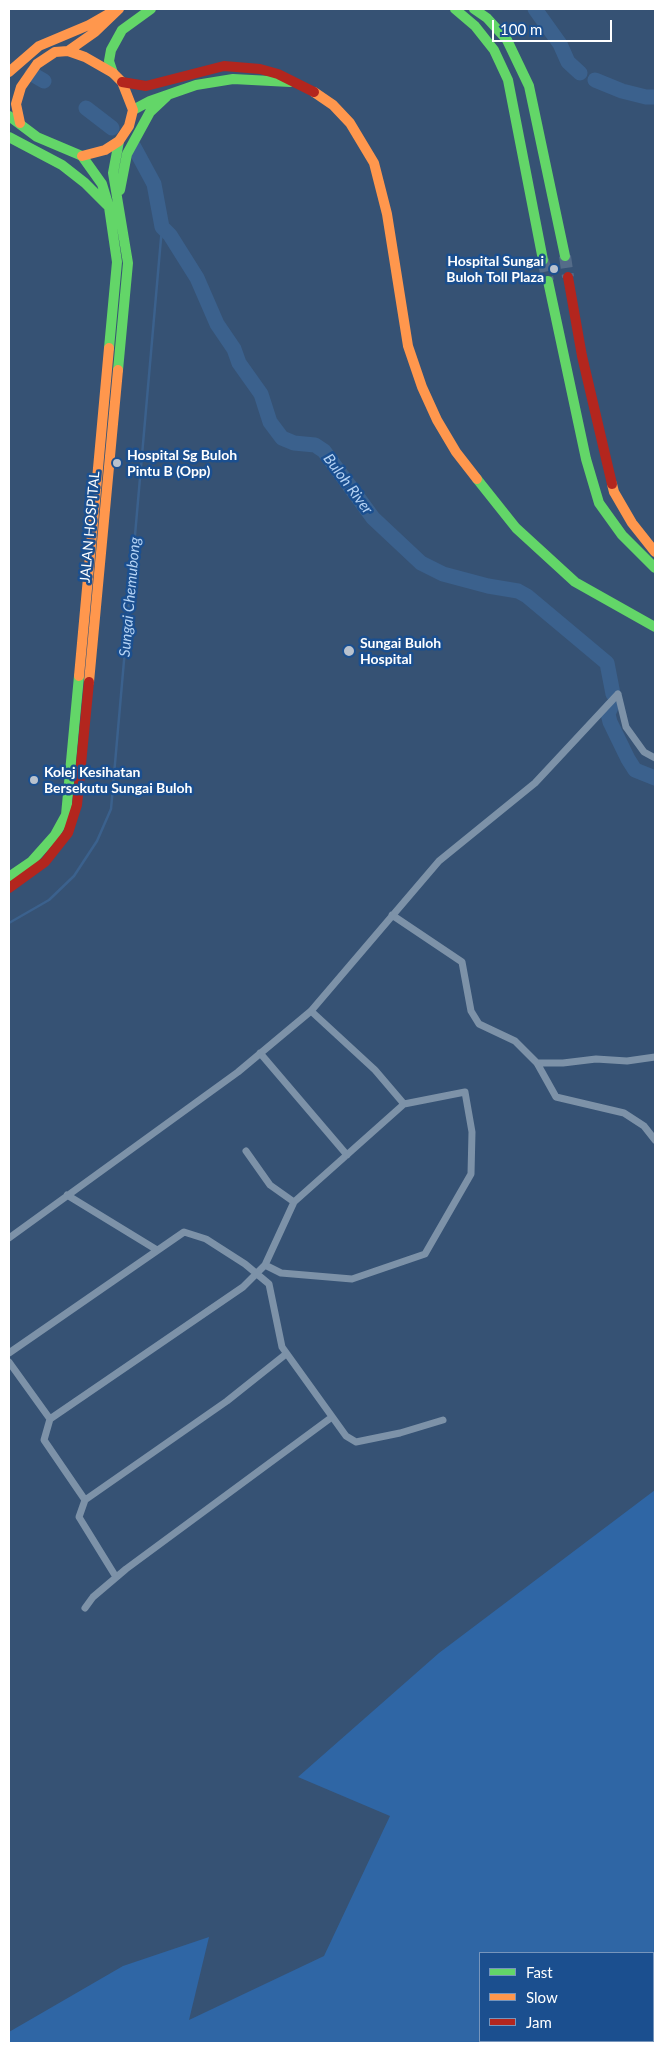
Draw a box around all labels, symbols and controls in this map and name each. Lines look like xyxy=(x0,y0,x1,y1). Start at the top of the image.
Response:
scale bar xyxy=(494,10,614,42)
text: 100 m xyxy=(500,20,542,38)
place label: Hospital Sungai Buloh Toll Plaza xyxy=(446,253,544,286)
marker: Hospital Sungai Buloh Toll Plaza xyxy=(548,263,560,275)
place label: Hospital Sg Buloh Pintu B (Opp) xyxy=(127,447,237,480)
water label: Buloh River xyxy=(319,450,377,518)
marker: Hospital Sg Buloh Pintu B (Opp) xyxy=(111,457,123,469)
street label: JALAN HOSPITAL xyxy=(77,470,103,584)
water label: Sungai Chemubong xyxy=(116,536,144,658)
place label: Sungai Buloh Hospital xyxy=(360,635,441,668)
marker: Sungai Buloh Hospital xyxy=(342,644,356,658)
place label: Kolej Kesihatan Bersekutu Sungai Buloh xyxy=(44,764,193,796)
marker: Kolej Kesihatan Bersekutu Sungai Buloh xyxy=(28,774,40,786)
legend xyxy=(479,1952,654,2042)
text: Fast xyxy=(526,1963,553,1981)
text: Slow xyxy=(526,1988,558,2006)
text: Jam xyxy=(526,2013,552,2031)

